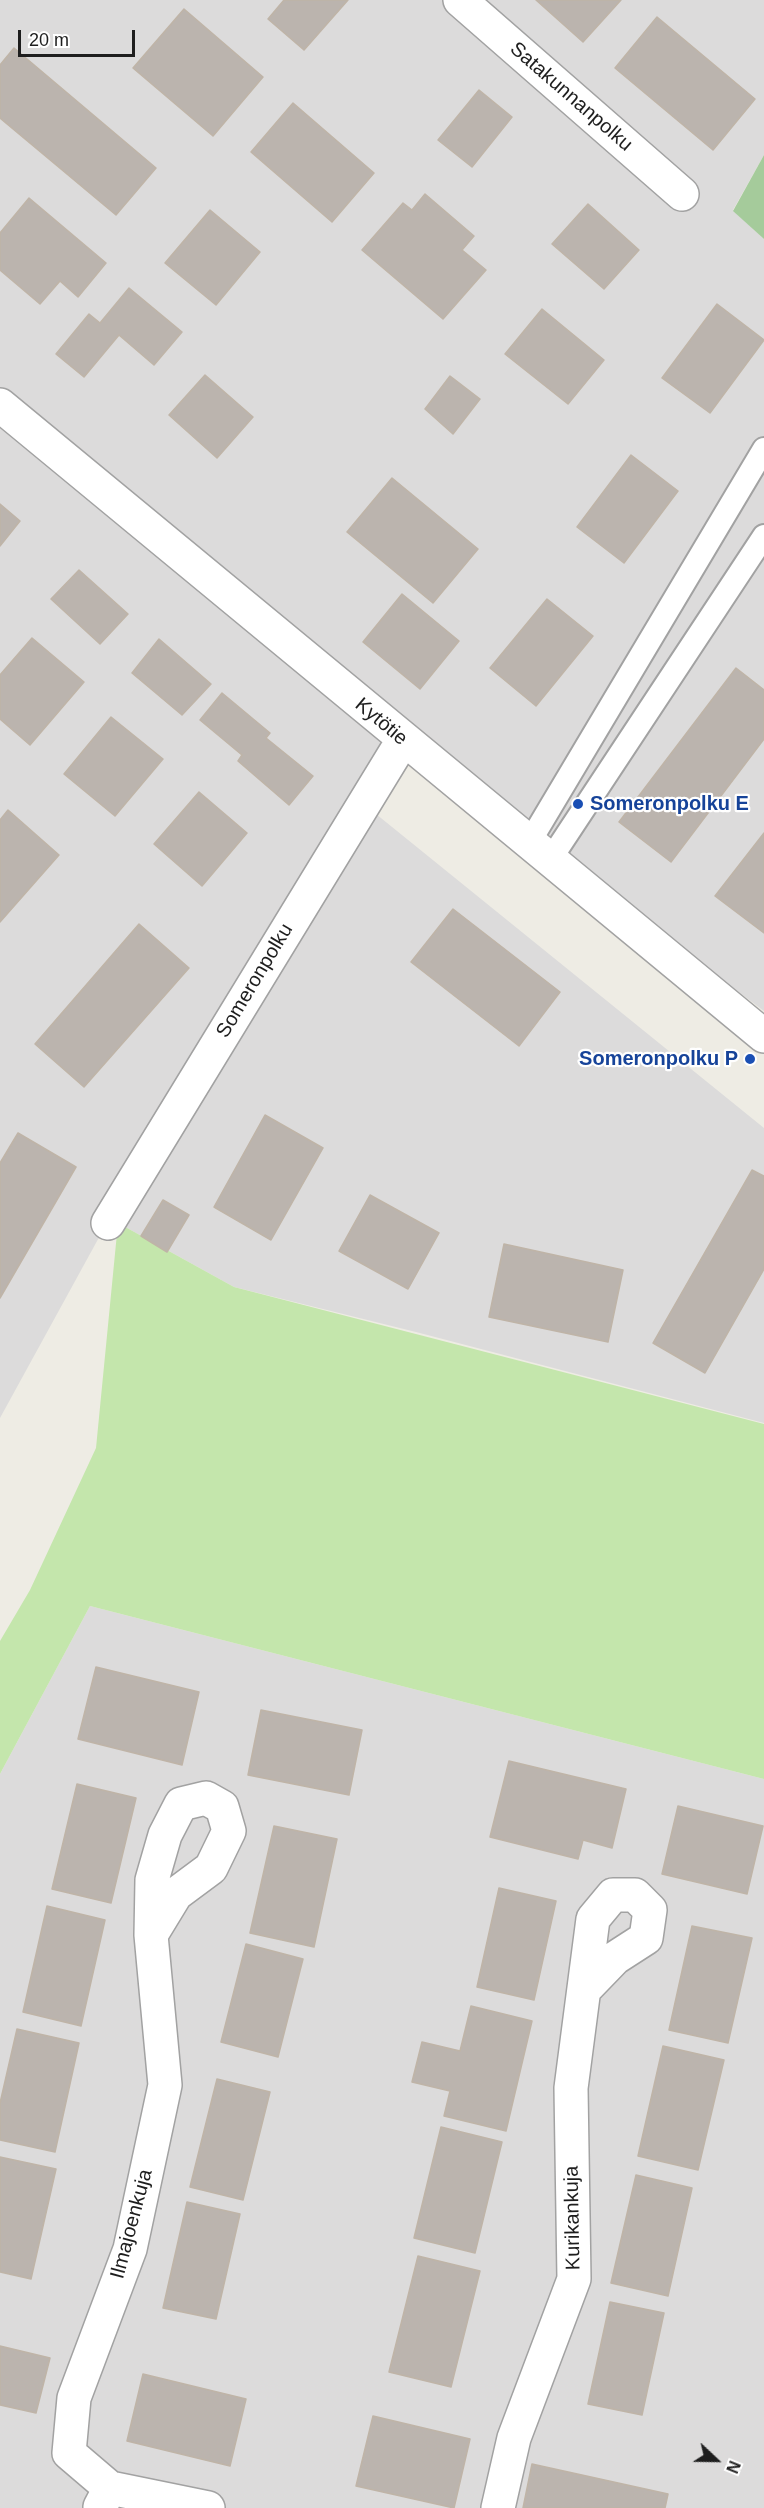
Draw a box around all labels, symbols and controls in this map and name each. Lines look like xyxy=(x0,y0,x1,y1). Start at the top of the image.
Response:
scale bar xyxy=(21,18,138,56)
text: 20 m xyxy=(29,30,69,50)
street label: Satakunnanpolku xyxy=(505,37,637,157)
street label: Kytötie xyxy=(350,693,412,751)
place label: Someronpolku E xyxy=(590,792,749,816)
marker: Someronpolku E xyxy=(571,797,585,811)
street label: Someronpolku xyxy=(212,920,298,1042)
place label: Someronpolku P xyxy=(579,1047,738,1071)
marker: Someronpolku P xyxy=(743,1052,757,1066)
street label: Kurikankuja xyxy=(560,2166,586,2270)
street label: Ilmajoenkuja xyxy=(106,2167,158,2281)
north arrow xyxy=(686,2430,746,2490)
text: N xyxy=(723,2458,743,2475)

